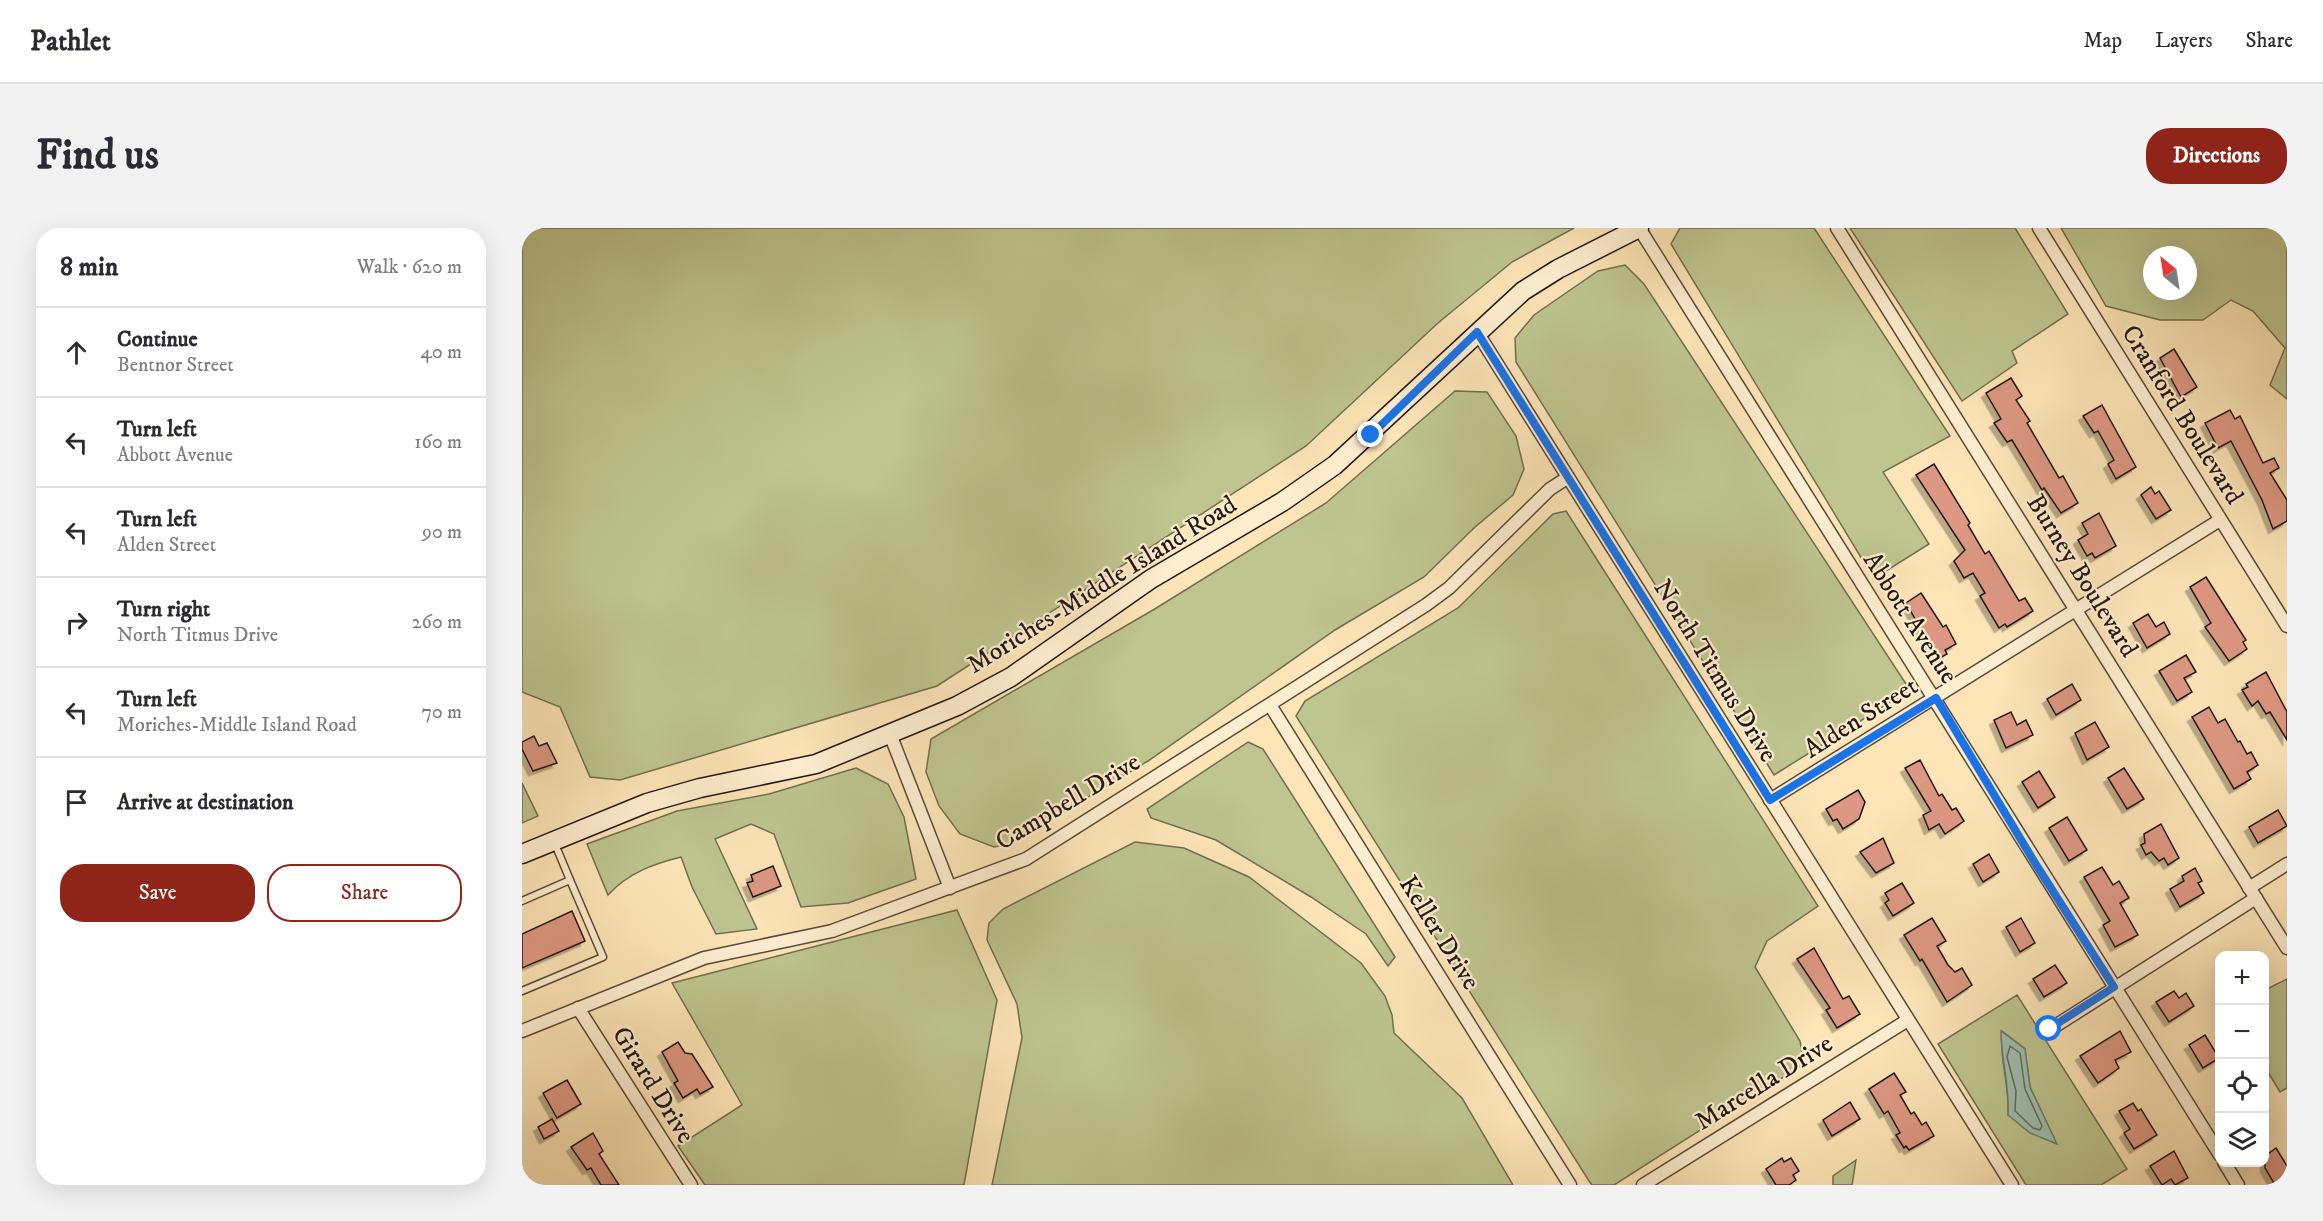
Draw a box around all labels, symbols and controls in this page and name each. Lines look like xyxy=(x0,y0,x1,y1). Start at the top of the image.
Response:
text: Pathlet xyxy=(30,24,111,59)
text: Map xyxy=(2083,28,2122,54)
text: Layers xyxy=(2155,28,2213,54)
text: Share xyxy=(2246,28,2293,54)
button: Directions xyxy=(2146,128,2287,184)
text: Find us xyxy=(36,130,159,182)
north arrow xyxy=(2143,246,2197,300)
text: 8 min xyxy=(60,251,118,284)
text: Walk · 620 m xyxy=(357,255,462,280)
street label: Cranford Boulevard xyxy=(2114,319,2250,511)
text: Continue xyxy=(117,326,198,353)
icon: ahead xyxy=(60,336,93,369)
text: 40 m xyxy=(420,340,462,365)
text: Bentnor Street xyxy=(117,353,234,378)
text: Turn left xyxy=(117,416,197,443)
route end xyxy=(1357,421,1383,447)
icon: left xyxy=(60,426,93,459)
text: 160 m xyxy=(414,430,462,455)
text: Abbott Avenue xyxy=(117,443,233,468)
street label: Moriches-Middle Island Road xyxy=(961,488,1243,682)
street label: Burney Boulevard xyxy=(2019,488,2145,664)
text: Turn left xyxy=(117,506,197,533)
icon: left xyxy=(60,516,93,549)
text: 90 m xyxy=(422,520,462,545)
text: Alden Street xyxy=(117,533,216,558)
street label: Abbott Avenue xyxy=(1855,546,1965,690)
street label: North Titmus Drive xyxy=(1646,574,1784,768)
text: Turn right xyxy=(117,596,210,623)
icon: right xyxy=(60,606,93,639)
text: 260 m xyxy=(412,610,462,635)
text: North Titmus Drive xyxy=(117,623,278,648)
street label: Alden Street xyxy=(1798,670,1924,766)
text: Turn left xyxy=(117,686,197,713)
icon: left xyxy=(60,696,93,729)
text: 70 m xyxy=(421,700,462,725)
text: Moriches-Middle Island Road xyxy=(117,713,357,738)
street label: Campbell Drive xyxy=(990,746,1146,858)
icon: arrive xyxy=(60,786,93,819)
text: Arrive at destination xyxy=(117,789,294,816)
button: Save xyxy=(60,864,255,922)
button: Share xyxy=(267,864,462,922)
street label: Keller Drive xyxy=(1391,870,1487,996)
map controls xyxy=(2215,951,2269,1167)
button: + xyxy=(2215,951,2269,1005)
button: − xyxy=(2215,1005,2269,1059)
route start xyxy=(2035,1015,2061,1041)
street label: Girard Drive xyxy=(604,1020,702,1150)
street label: Marcella Drive xyxy=(1689,1028,1839,1138)
button: locate xyxy=(2215,1059,2269,1113)
button: layers xyxy=(2215,1113,2269,1167)

